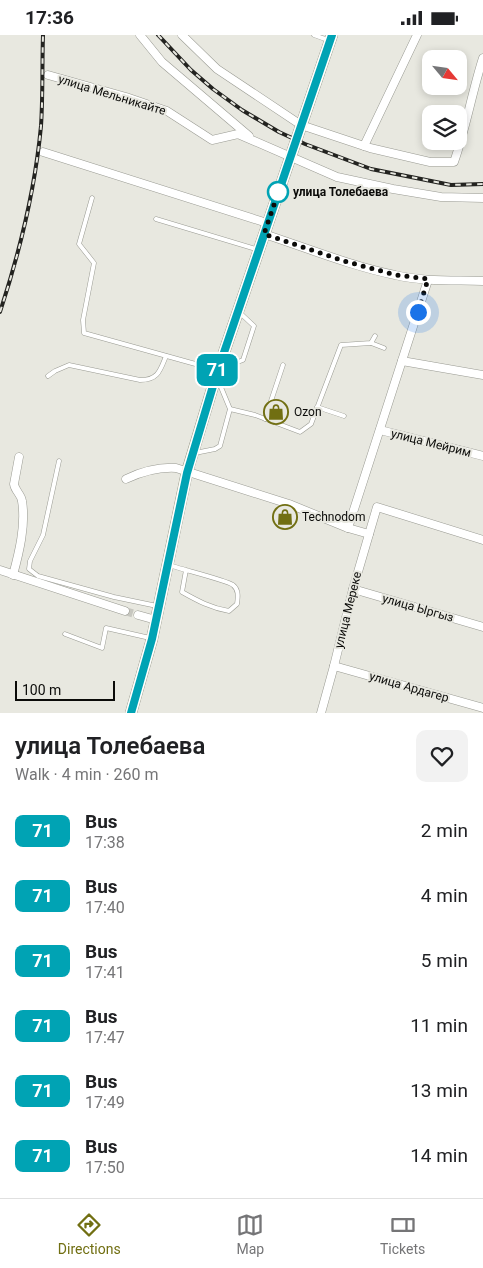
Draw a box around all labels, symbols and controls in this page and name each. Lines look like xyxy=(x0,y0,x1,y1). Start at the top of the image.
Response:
text: 17:36 xyxy=(25,6,74,29)
north arrow xyxy=(422,50,468,95)
map controls xyxy=(422,50,467,150)
street label: улица Мельникайте xyxy=(57,72,167,118)
button: layers xyxy=(422,105,467,150)
marker: улица Толебаева xyxy=(267,181,289,203)
place label: улица Толебаева xyxy=(293,185,389,199)
your location xyxy=(406,300,431,325)
line badge: 71 xyxy=(194,354,240,386)
text: 71 xyxy=(207,359,227,380)
shop icon: Ozon xyxy=(263,399,289,425)
place label: Ozon xyxy=(294,405,322,419)
street label: улица Мейрим xyxy=(389,426,473,460)
shop icon: Technodom xyxy=(272,504,298,530)
place label: Technodom xyxy=(302,510,365,524)
street label: улица Мереке xyxy=(332,570,364,650)
street label: улица Ыргыз xyxy=(381,591,455,625)
street label: улица Ардагер xyxy=(368,669,451,705)
scale bar xyxy=(15,678,115,701)
text: 100 m xyxy=(22,682,61,698)
button: heart xyxy=(416,730,468,782)
text: улица Толебаева xyxy=(15,732,205,760)
text: Walk · 4 min · 260 m xyxy=(15,765,159,784)
text: Bus xyxy=(85,810,118,833)
text: 2 min xyxy=(421,819,468,842)
text: 71 xyxy=(32,820,53,841)
text: 17:38 xyxy=(85,833,125,852)
text: Bus xyxy=(85,875,118,898)
text: 4 min xyxy=(421,884,468,907)
text: 71 xyxy=(32,885,53,906)
text: 17:40 xyxy=(85,898,125,917)
text: Bus xyxy=(85,940,118,963)
text: 5 min xyxy=(421,949,468,972)
text: 71 xyxy=(32,950,53,971)
text: 17:41 xyxy=(85,963,125,982)
text: Bus xyxy=(85,1005,118,1028)
text: 11 min xyxy=(410,1014,468,1037)
text: 71 xyxy=(32,1015,53,1036)
text: 17:47 xyxy=(85,1028,125,1047)
text: Bus xyxy=(85,1070,118,1093)
text: 13 min xyxy=(410,1079,468,1102)
text: 71 xyxy=(32,1080,53,1101)
text: 17:49 xyxy=(85,1093,125,1112)
text: Bus xyxy=(85,1135,118,1158)
text: 14 min xyxy=(410,1144,468,1167)
text: 71 xyxy=(32,1145,53,1166)
text: 17:50 xyxy=(85,1158,125,1177)
tab: Directions xyxy=(58,1211,121,1257)
tab: Map xyxy=(236,1211,264,1257)
tab: Tickets xyxy=(380,1211,425,1257)

